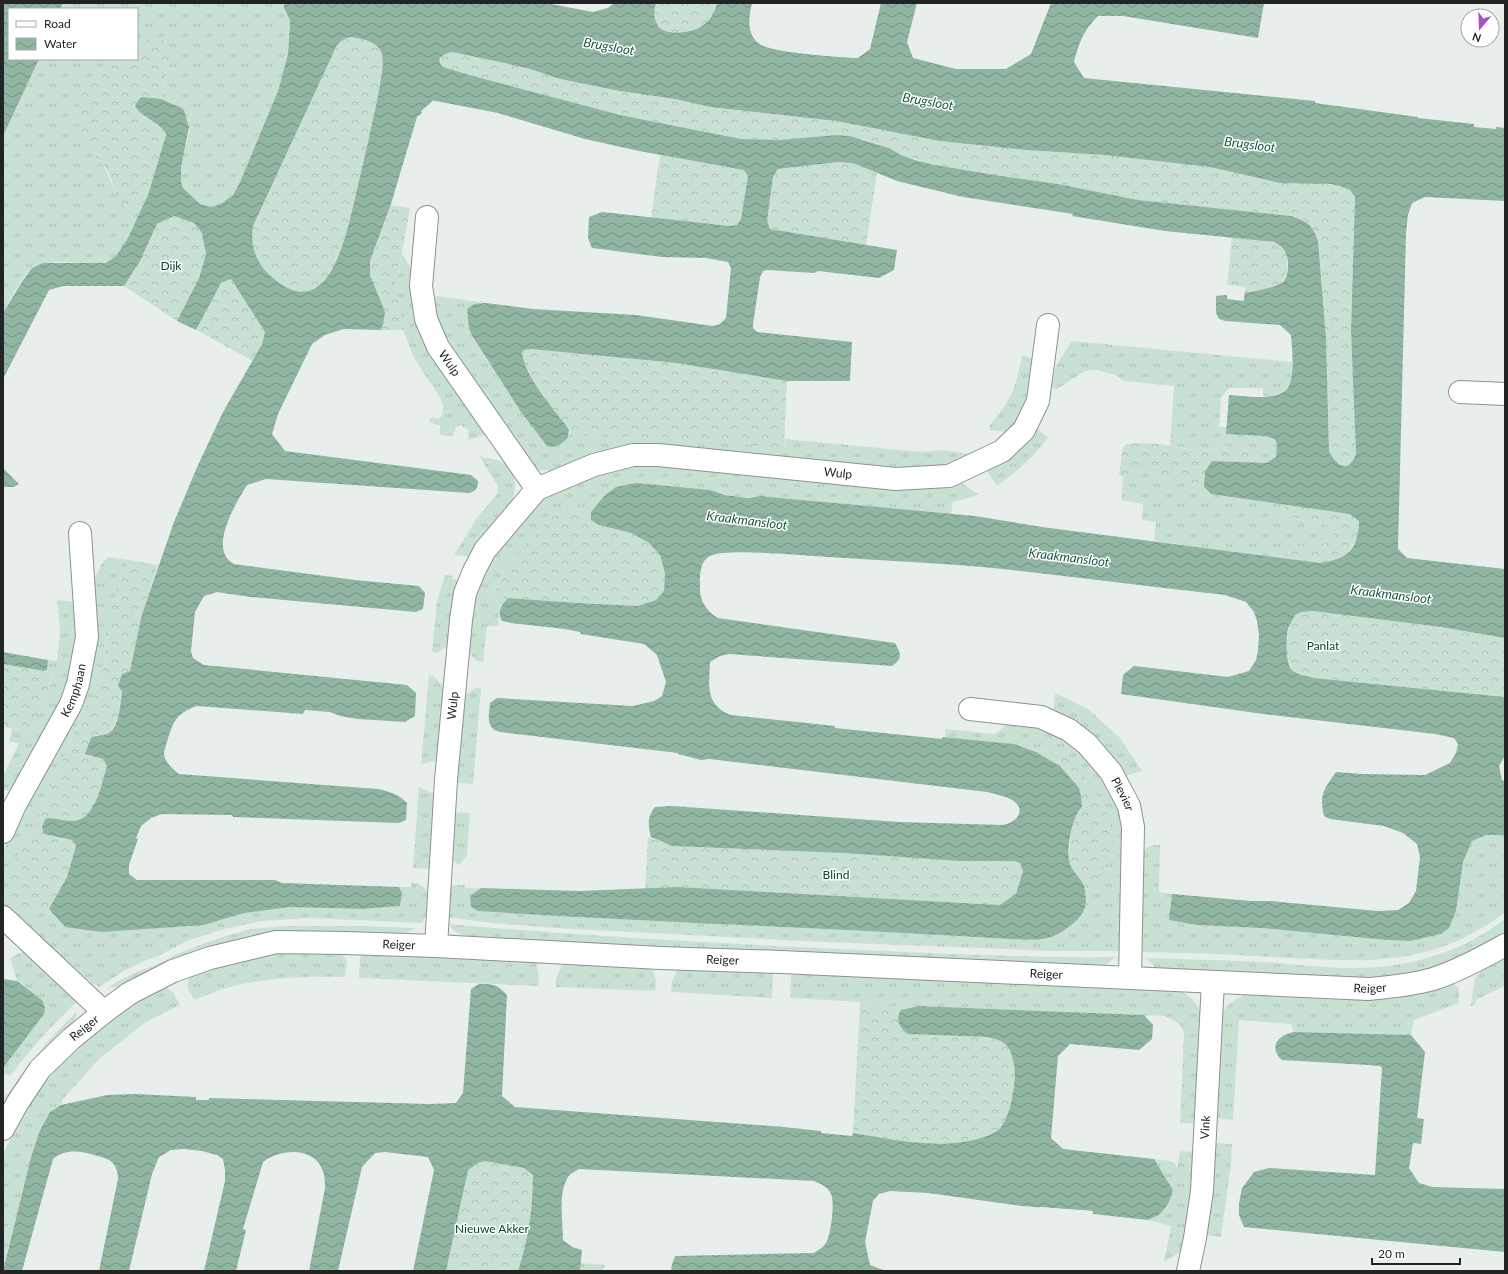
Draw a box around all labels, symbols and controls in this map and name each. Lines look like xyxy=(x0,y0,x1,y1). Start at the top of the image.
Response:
legend xyxy=(8,8,138,60)
north arrow xyxy=(1460,8,1500,48)
text: Road xyxy=(44,16,71,31)
text: N xyxy=(1470,30,1483,45)
water label: Brugsloot xyxy=(582,34,636,58)
text: Water xyxy=(44,36,77,51)
water label: Brugsloot xyxy=(901,89,955,113)
water label: Brugsloot xyxy=(1223,133,1277,155)
park label: Dijk xyxy=(161,258,182,273)
street label: Wulp xyxy=(436,347,464,379)
street label: Wulp xyxy=(823,464,853,482)
water label: Kraakmansloot xyxy=(706,507,789,533)
water label: Kraakmansloot xyxy=(1028,544,1111,570)
water label: Kraakmansloot xyxy=(1350,581,1433,607)
park label: Panlat xyxy=(1307,638,1340,653)
street label: Kemphaan xyxy=(57,662,89,720)
street label: Wulp xyxy=(444,691,461,720)
street label: Plevier xyxy=(1108,774,1138,812)
park label: Blind xyxy=(823,867,849,882)
street label: Reiger xyxy=(382,936,417,952)
street label: Reiger xyxy=(706,952,740,968)
street label: Reiger xyxy=(1029,965,1064,982)
street label: Reiger xyxy=(1353,979,1388,996)
street label: Reiger xyxy=(66,1011,102,1044)
street label: Vink xyxy=(1197,1114,1213,1140)
park label: Nieuwe Akker xyxy=(455,1221,530,1236)
scale bar xyxy=(1372,1240,1460,1266)
text: 20 m xyxy=(1378,1246,1405,1261)

